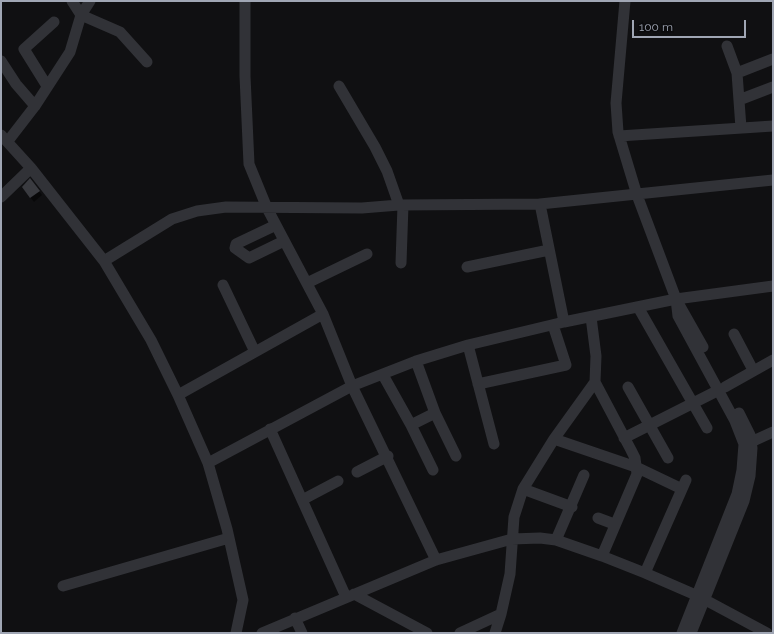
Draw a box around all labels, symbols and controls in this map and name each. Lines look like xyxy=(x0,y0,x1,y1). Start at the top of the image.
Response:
scale bar xyxy=(634,12,748,38)
text: 100 m xyxy=(639,20,673,34)

